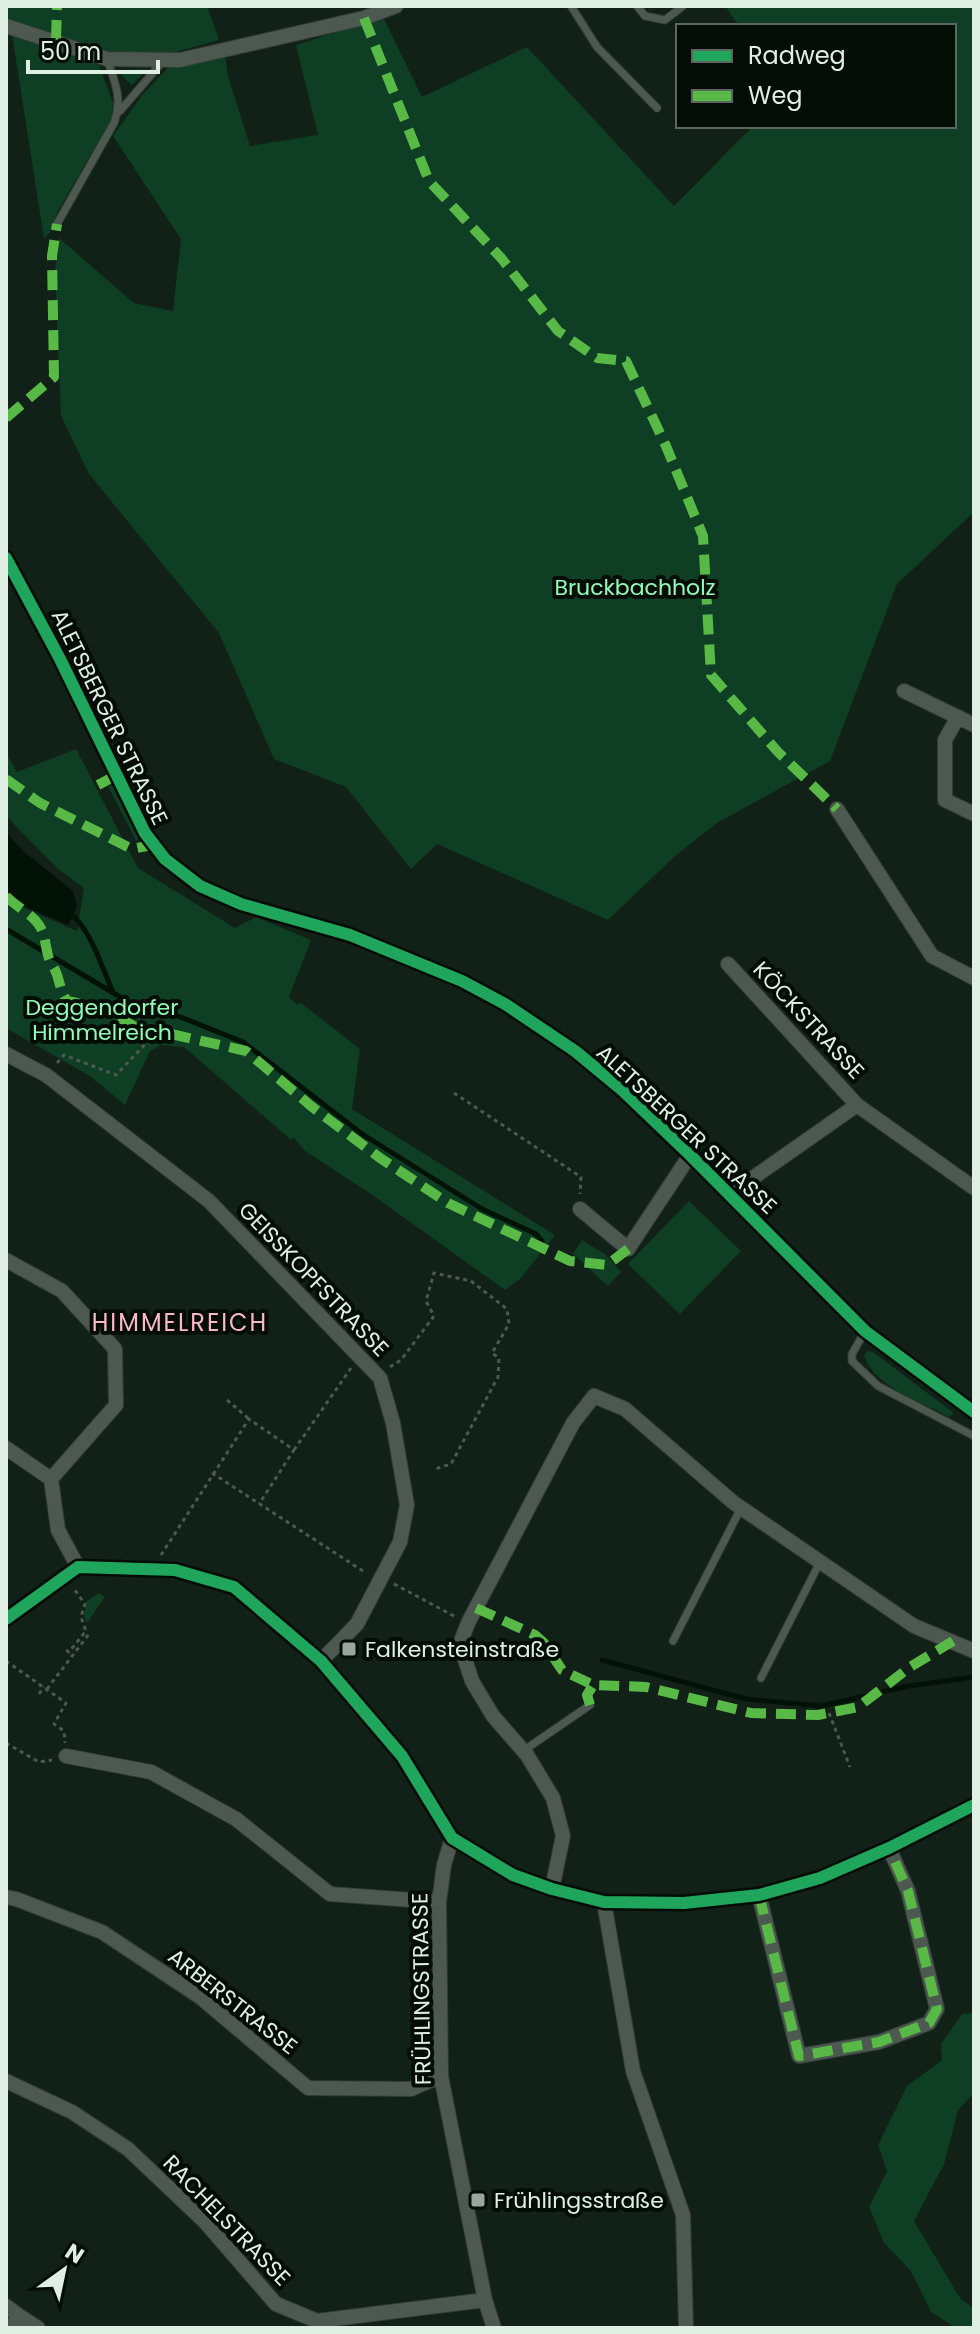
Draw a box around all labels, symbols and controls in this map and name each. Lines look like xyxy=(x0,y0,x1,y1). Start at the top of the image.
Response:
scale bar xyxy=(28,24,158,74)
legend xyxy=(676,24,956,128)
text: 50 m xyxy=(40,35,101,68)
text: Radweg xyxy=(748,39,846,72)
text: Weg xyxy=(748,79,803,112)
park label: Bruckbachholz xyxy=(554,572,716,603)
street label: ALETSBERGER STRASSE xyxy=(44,604,175,830)
street label: KÖCKSTRASSE xyxy=(746,955,871,1086)
park label: Deggendorfer Himmelreich xyxy=(26,992,178,1048)
street label: ALETSBERGER STRASSE xyxy=(590,1037,784,1221)
street label: GEISSKOPFSTRASSE xyxy=(232,1195,396,1364)
district label: HIMMELREICH xyxy=(92,1306,268,1339)
place label: Falkensteinstraße xyxy=(365,1634,559,1665)
marker: Falkensteinstraße xyxy=(340,1640,358,1658)
street label: FRÜHLINGSTRASSE xyxy=(404,1893,439,2085)
street label: ARBERSTRASSE xyxy=(161,1941,304,2062)
street label: RACHELSTRASSE xyxy=(156,2148,297,2293)
place label: Frühlingsstraße xyxy=(494,2185,664,2216)
marker: Frühlingsstraße xyxy=(469,2191,487,2209)
north arrow xyxy=(24,2230,104,2310)
text: N xyxy=(59,2236,90,2271)

